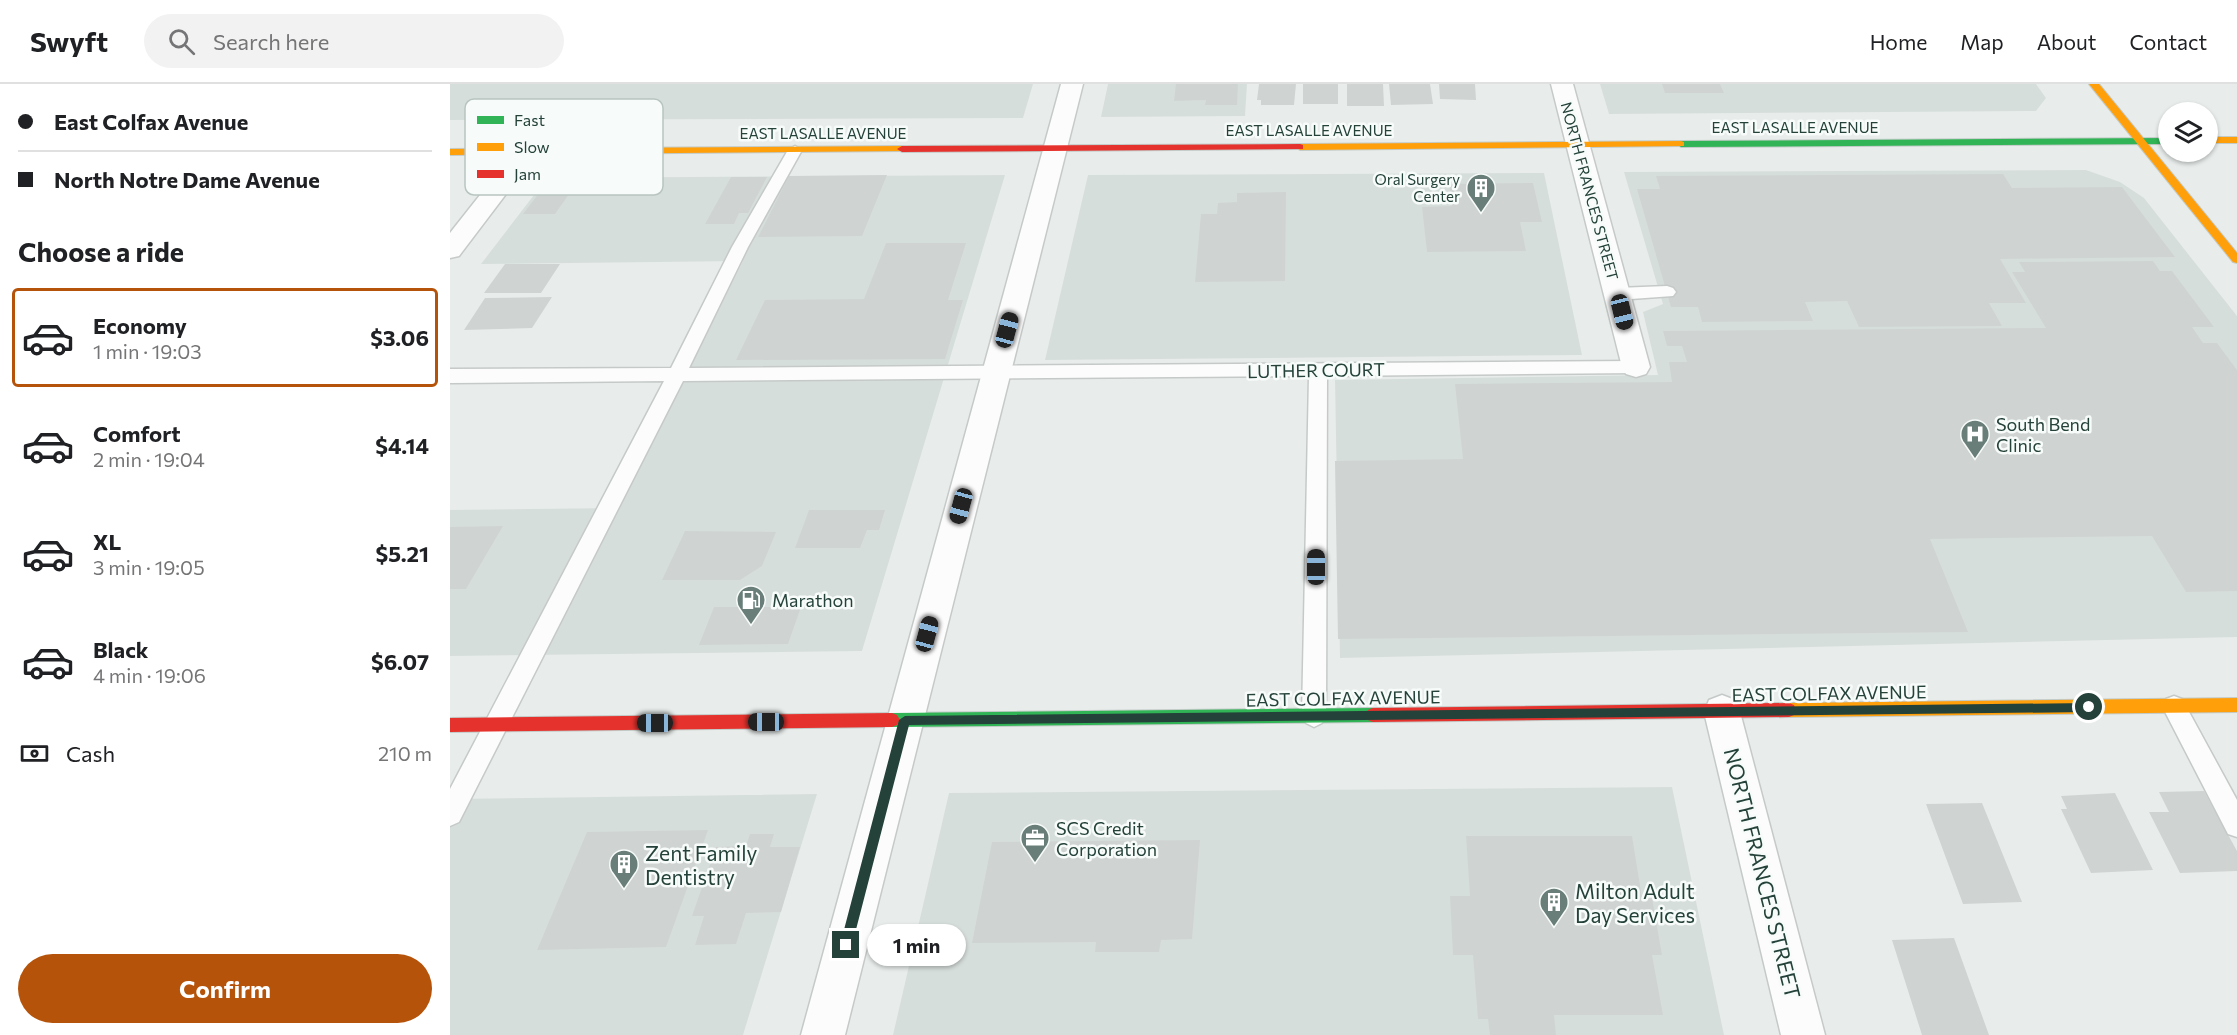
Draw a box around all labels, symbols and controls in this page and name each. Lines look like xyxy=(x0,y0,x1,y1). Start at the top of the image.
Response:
search box xyxy=(144,14,564,68)
text: Swyft xyxy=(30,24,108,58)
icon: search xyxy=(165,25,198,58)
text: Search here xyxy=(213,28,329,55)
text: Home xyxy=(1870,29,1927,54)
text: Map xyxy=(1960,29,2004,54)
text: About xyxy=(2037,29,2096,54)
text: Contact xyxy=(2129,29,2207,54)
legend xyxy=(465,99,663,195)
street label: NORTH FRANCES STREET xyxy=(1558,100,1623,283)
map controls xyxy=(2158,102,2218,162)
button: layers xyxy=(2158,102,2218,162)
text: East Colfax Avenue xyxy=(54,108,248,135)
text: Fast xyxy=(514,110,545,129)
street label: EAST LASALLE AVENUE xyxy=(1711,118,1879,136)
street label: EAST LASALLE AVENUE xyxy=(1225,121,1393,139)
street label: EAST LASALLE AVENUE xyxy=(739,124,907,142)
text: Slow xyxy=(514,137,550,156)
text: Jam xyxy=(514,164,541,183)
text: North Notre Dame Avenue xyxy=(54,166,320,193)
place label: Oral Surgery Center xyxy=(1375,170,1460,205)
building icon: Oral Surgery Center xyxy=(1465,172,1497,214)
text: Choose a ride xyxy=(18,235,184,268)
car xyxy=(1609,292,1635,332)
car xyxy=(994,310,1020,350)
icon: car xyxy=(21,311,75,365)
text: Economy xyxy=(93,312,187,339)
text: $3.06 xyxy=(370,324,429,351)
text: 1 min · 19:03 xyxy=(93,339,202,363)
street label: LUTHER COURT xyxy=(1247,358,1385,382)
place label: South Bend Clinic xyxy=(1996,413,2090,456)
hospital icon: South Bend Clinic xyxy=(1959,418,1991,460)
icon: car xyxy=(21,419,75,473)
text: Comfort xyxy=(93,420,181,447)
text: $4.14 xyxy=(375,432,429,459)
text: 2 min · 19:04 xyxy=(93,447,205,471)
car xyxy=(948,486,974,526)
icon: car xyxy=(21,527,75,581)
text: XL xyxy=(93,528,121,555)
text: $5.21 xyxy=(376,540,429,567)
car xyxy=(1307,549,1325,585)
text: 3 min · 19:05 xyxy=(93,555,205,579)
fuel station icon: Marathon xyxy=(735,584,767,626)
place label: Marathon xyxy=(772,589,854,611)
car xyxy=(914,614,940,654)
icon: car xyxy=(21,635,75,689)
text: Black xyxy=(93,636,148,663)
text: $6.07 xyxy=(371,648,429,675)
text: 4 min · 19:06 xyxy=(93,663,206,687)
street label: EAST COLFAX AVENUE xyxy=(1731,680,1927,706)
street label: EAST COLFAX AVENUE xyxy=(1245,685,1441,711)
route start xyxy=(2075,693,2102,720)
car xyxy=(748,713,784,731)
car xyxy=(637,714,673,732)
icon: cash xyxy=(18,737,51,770)
text: Cash xyxy=(66,740,115,767)
text: 210 m xyxy=(378,741,432,765)
street label: NORTH FRANCES STREET xyxy=(1720,745,1806,1001)
place label: SCS Credit Corporation xyxy=(1056,817,1157,860)
office icon: SCS Credit Corporation xyxy=(1019,822,1051,864)
place label: Zent Family Dentistry xyxy=(645,840,758,889)
building icon: Zent Family Dentistry xyxy=(608,848,640,890)
place label: Milton Adult Day Services xyxy=(1575,878,1695,927)
building icon: Milton Adult Day Services xyxy=(1538,886,1570,928)
callout: 1 min xyxy=(867,924,966,966)
route end xyxy=(832,931,859,958)
text: 1 min xyxy=(893,933,940,957)
button: Confirm xyxy=(18,954,432,1023)

